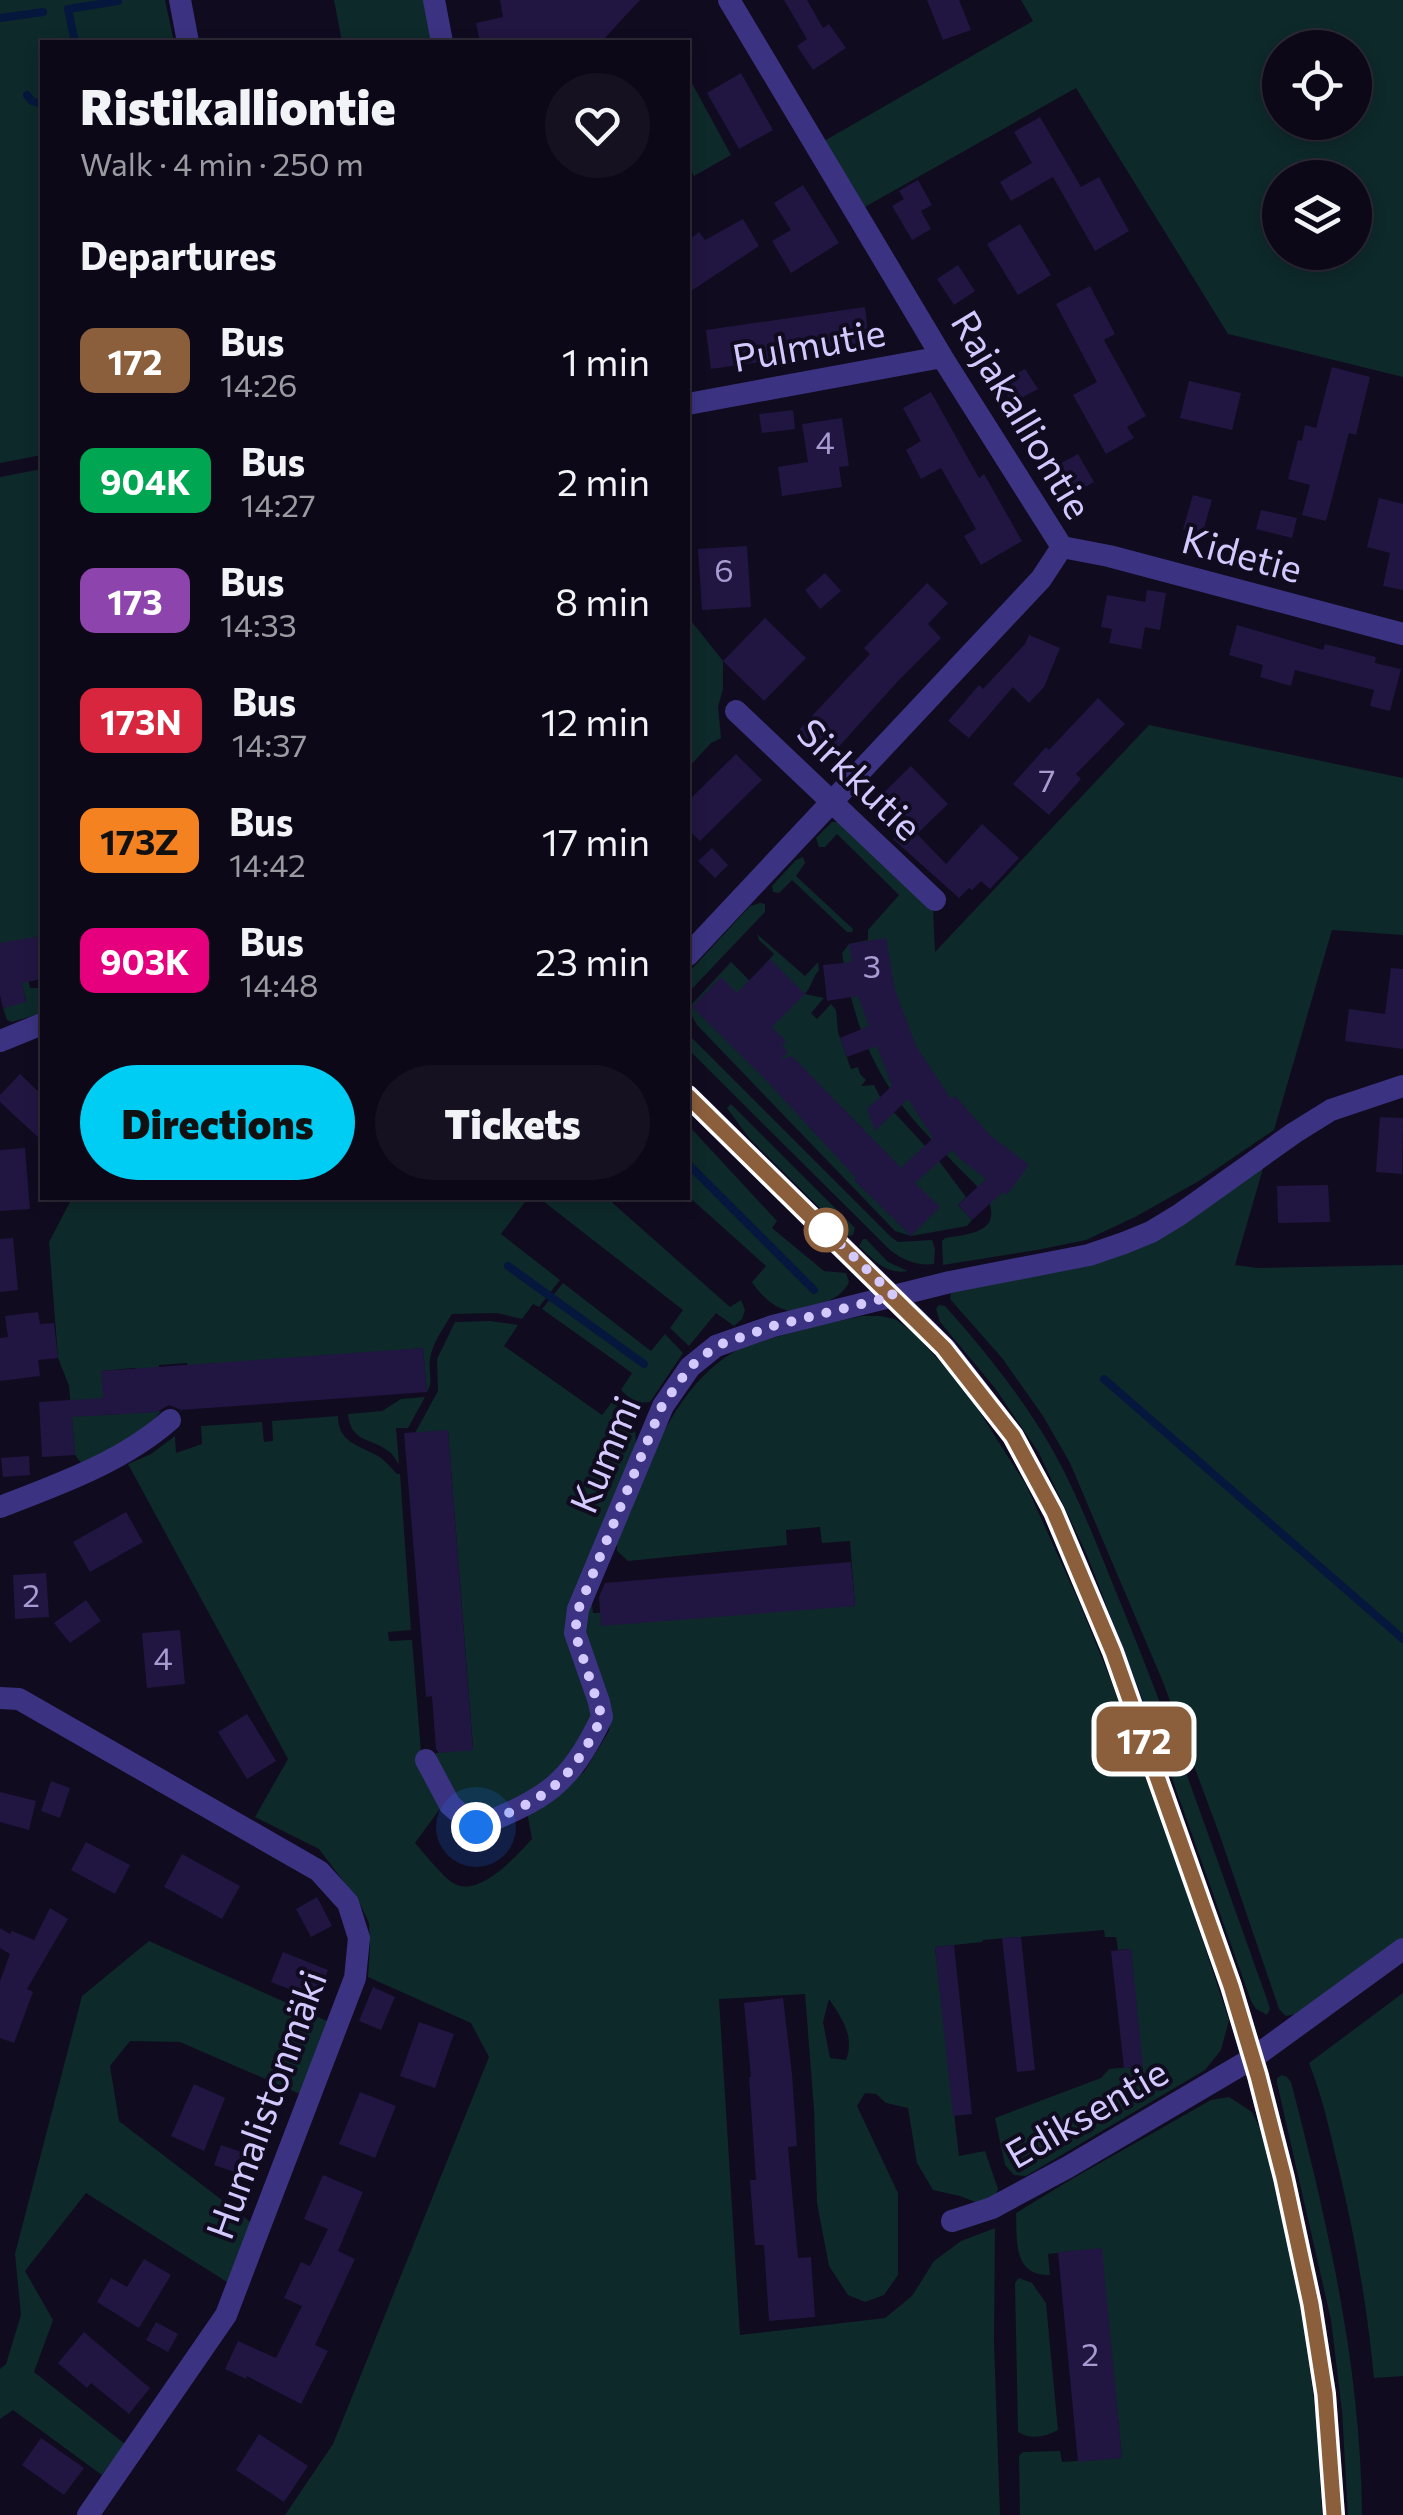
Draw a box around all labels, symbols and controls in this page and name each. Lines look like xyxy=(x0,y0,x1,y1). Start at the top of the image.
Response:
map controls xyxy=(1262,30,1372,270)
button: locate xyxy=(1262,30,1372,140)
button: heart xyxy=(545,73,650,178)
text: Ristikalliontie xyxy=(80,76,396,135)
text: Walk · 4 min · 250 m xyxy=(80,143,364,183)
button: layers xyxy=(1262,160,1372,270)
text: Departures xyxy=(80,231,277,278)
street label: Rajakalliontie xyxy=(943,301,1104,526)
street label: Pulmutie xyxy=(728,307,889,380)
text: Bus xyxy=(220,317,285,364)
text: 1 min xyxy=(562,337,650,384)
text: 172 xyxy=(108,339,163,382)
text: 14:26 xyxy=(220,364,298,404)
house number: 4 xyxy=(815,421,835,461)
text: Bus xyxy=(241,437,305,484)
text: 2 min xyxy=(557,457,650,504)
text: 904K xyxy=(100,459,191,502)
text: 14:27 xyxy=(241,484,316,524)
street label: Kidetie xyxy=(1177,514,1308,591)
house number: 6 xyxy=(714,549,734,589)
text: Bus xyxy=(220,557,285,604)
text: 8 min xyxy=(555,577,650,624)
text: 173 xyxy=(107,579,163,622)
text: 14:33 xyxy=(220,604,297,644)
text: Bus xyxy=(232,677,296,724)
text: 12 min xyxy=(541,697,650,744)
text: 173N xyxy=(100,699,182,742)
street label: Sirkkutie xyxy=(789,707,933,849)
text: 14:37 xyxy=(232,724,307,764)
house number: 7 xyxy=(1039,759,1055,799)
text: Bus xyxy=(229,797,293,844)
text: 17 min xyxy=(542,817,650,864)
text: 173Z xyxy=(100,819,179,862)
text: 14:42 xyxy=(229,844,306,884)
text: Bus xyxy=(239,917,304,964)
text: 23 min xyxy=(535,937,650,984)
text: 903K xyxy=(100,939,189,982)
house number: 3 xyxy=(863,945,881,985)
text: 14:48 xyxy=(239,964,319,1004)
button: Directions xyxy=(80,1065,355,1180)
button: Tickets xyxy=(375,1065,650,1180)
unlabelled marker xyxy=(805,1209,847,1251)
street label: Kummi xyxy=(558,1389,649,1520)
house number: 2 xyxy=(22,1574,40,1614)
house number: 4 xyxy=(153,1637,173,1677)
line badge: 172 xyxy=(1086,1706,1202,1772)
text: 172 xyxy=(1117,1718,1172,1761)
your location xyxy=(451,1802,501,1852)
street label: Humalistonmäki xyxy=(194,1963,335,2245)
street label: Ediksentie xyxy=(996,2047,1175,2177)
house number: 2 xyxy=(1081,2333,1099,2373)

